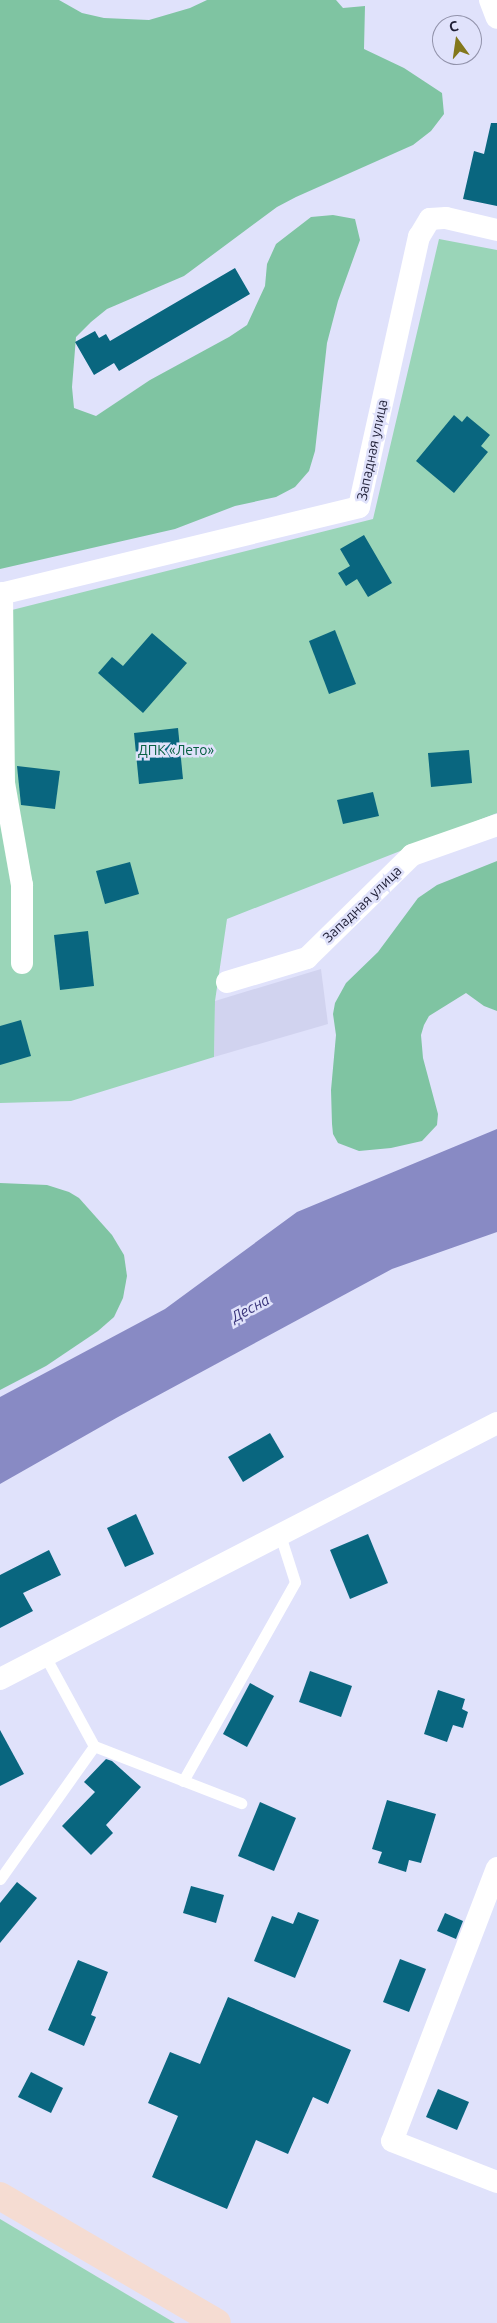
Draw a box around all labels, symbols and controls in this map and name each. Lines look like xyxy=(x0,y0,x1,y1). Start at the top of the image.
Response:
north arrow xyxy=(432,15,482,65)
text: С xyxy=(447,18,460,35)
street label: Западная улица xyxy=(353,398,391,502)
park label: ДПК «Лето» xyxy=(138,742,214,758)
street label: Западная улица xyxy=(319,862,405,946)
water label: Десна xyxy=(228,1290,272,1326)

